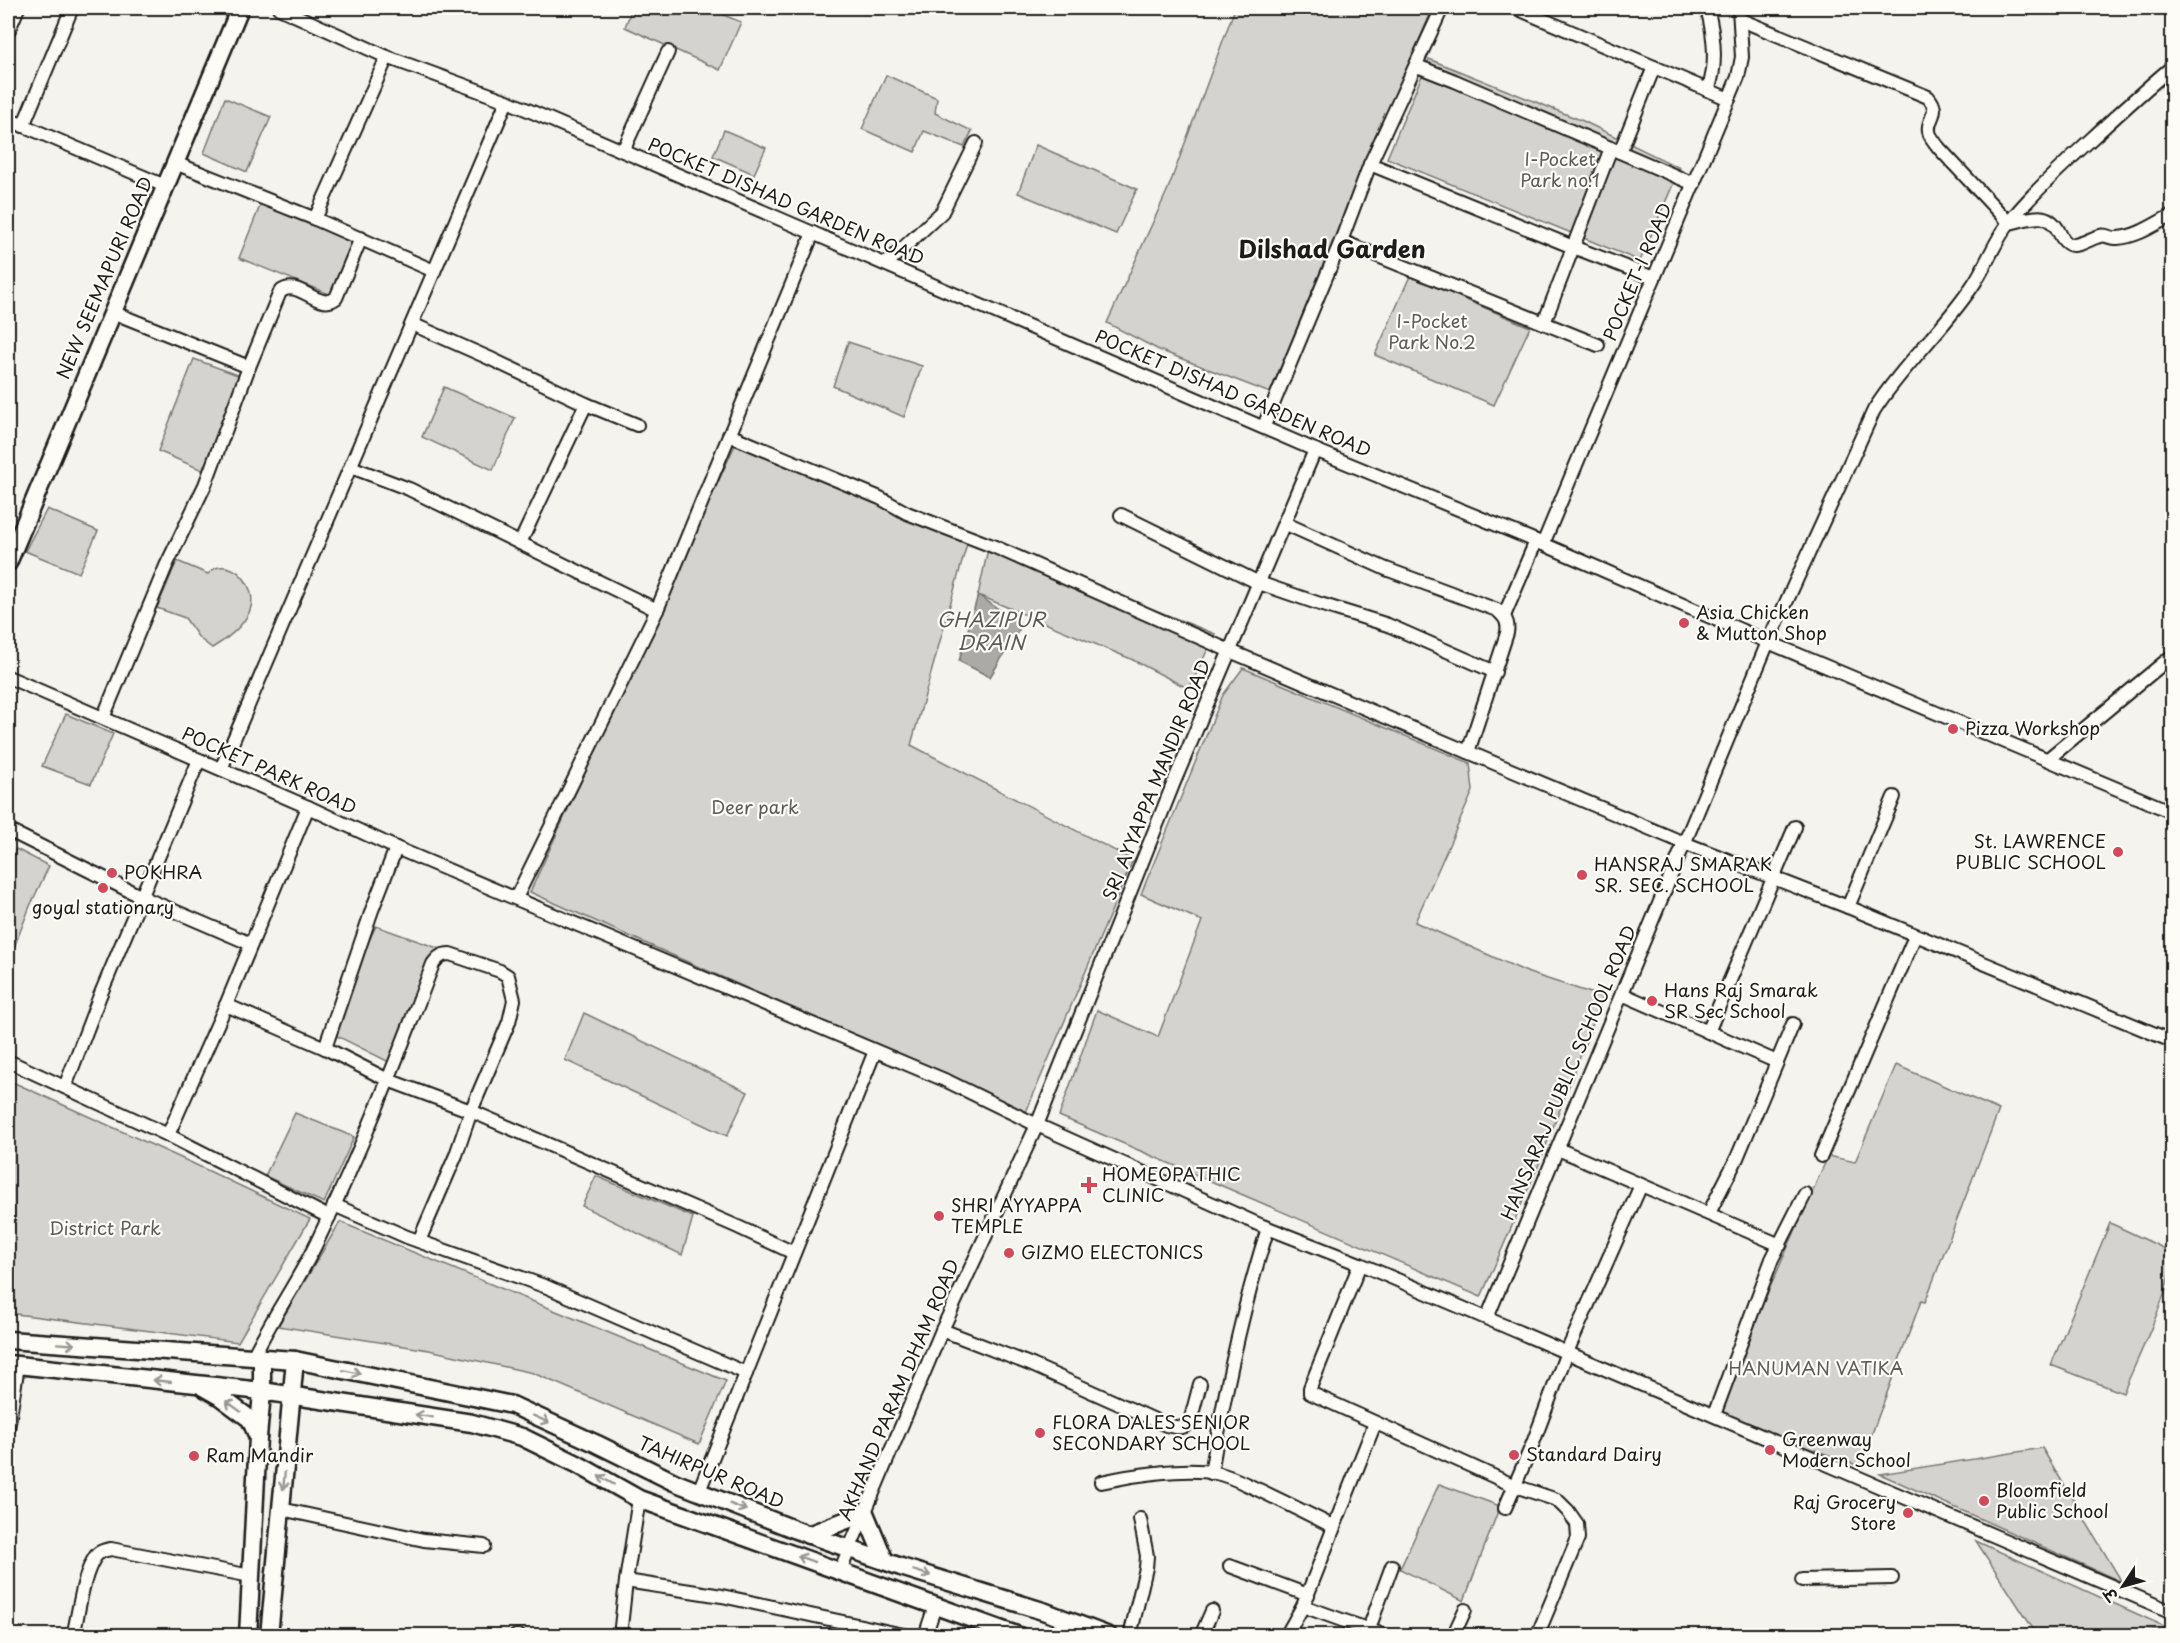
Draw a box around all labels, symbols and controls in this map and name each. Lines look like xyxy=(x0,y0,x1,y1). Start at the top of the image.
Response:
street label: POCKET DISHAD GARDEN ROAD xyxy=(644,130,929,271)
park label: I-Pocket Park no.1 xyxy=(1520,145,1600,193)
street label: NEW SEEMAPURI ROAD xyxy=(49,172,159,383)
street label: POCKET-I ROAD xyxy=(1595,198,1678,345)
district label: Dilshad Garden xyxy=(1238,230,1426,266)
park label: I-Pocket Park No.2 xyxy=(1388,307,1476,355)
street label: POCKET DISHAD GARDEN ROAD xyxy=(1091,322,1376,463)
place label: Asia Chicken & Mutton Shop xyxy=(1696,598,1827,646)
water label: GHAZIPUR DRAIN xyxy=(937,604,1047,657)
marker: Asia Chicken & Mutton Shop xyxy=(1677,616,1691,630)
street label: SRI AYYAPPA MANDIR ROAD xyxy=(1095,655,1216,904)
place label: Pizza Workshop xyxy=(1965,714,2100,741)
street label: POCKET PARK ROAD xyxy=(178,719,361,820)
marker: Pizza Workshop xyxy=(1946,722,1960,736)
park label: Deer park xyxy=(711,793,799,820)
place label: St. LAWRENCE PUBLIC SCHOOL xyxy=(1955,827,2106,875)
marker: St. LAWRENCE PUBLIC SCHOOL xyxy=(2111,845,2125,859)
place label: HANSRAJ SMARAK SR. SEC. SCHOOL xyxy=(1594,850,1772,898)
place label: POKHRA xyxy=(124,858,203,885)
marker: POKHRA xyxy=(105,866,119,880)
marker: HANSRAJ SMARAK SR. SEC. SCHOOL xyxy=(1575,868,1589,882)
marker: goyal stationary xyxy=(96,881,110,895)
place label: goyal stationary xyxy=(32,893,174,920)
street label: HANSARAJ PUBLIC SCHOOL ROAD xyxy=(1493,921,1642,1224)
place label: Hans Raj Smarak SR Sec School xyxy=(1664,976,1818,1024)
marker: Hans Raj Smarak SR Sec School xyxy=(1645,994,1659,1008)
place label: HOMEOPATHIC CLINIC xyxy=(1102,1160,1241,1208)
marker: HOMEOPATHIC CLINIC xyxy=(1080,1176,1098,1194)
place label: SHRI AYYAPPA TEMPLE xyxy=(951,1191,1082,1239)
marker: SHRI AYYAPPA TEMPLE xyxy=(932,1209,946,1223)
park label: District Park xyxy=(49,1214,161,1241)
place label: GIZMO ELECTONICS xyxy=(1021,1238,1203,1265)
marker: GIZMO ELECTONICS xyxy=(1002,1246,1016,1260)
street label: AKHAND PARAM DHAM ROAD xyxy=(830,1254,965,1524)
one-way arrow xyxy=(55,1339,75,1350)
park label: HANUMAN VATIKA xyxy=(1728,1354,1904,1381)
one-way arrow xyxy=(342,1367,362,1378)
one-way arrow xyxy=(153,1375,173,1386)
one-way arrow xyxy=(226,1400,242,1413)
place label: FLORA DALES SENIOR SECONDARY SCHOOL xyxy=(1052,1408,1250,1456)
one-way arrow xyxy=(414,1410,434,1421)
one-way arrow xyxy=(532,1413,550,1425)
place label: Greenway Modern School xyxy=(1782,1425,1911,1473)
marker: FLORA DALES SENIOR SECONDARY SCHOOL xyxy=(1033,1426,1047,1440)
street label: TAHIRPUR ROAD xyxy=(634,1429,789,1515)
place label: Standard Dairy xyxy=(1526,1440,1662,1467)
place label: Ram Mandir xyxy=(206,1441,314,1468)
marker: Greenway Modern School xyxy=(1763,1443,1777,1457)
marker: Standard Dairy xyxy=(1507,1448,1521,1462)
marker: Ram Mandir xyxy=(187,1449,201,1463)
one-way arrow xyxy=(278,1471,289,1491)
one-way arrow xyxy=(598,1474,615,1486)
place label: Bloomfield Public School xyxy=(1996,1476,2109,1524)
place label: Raj Grocery Store xyxy=(1793,1488,1896,1536)
marker: Bloomfield Public School xyxy=(1977,1494,1991,1508)
one-way arrow xyxy=(728,1502,747,1513)
marker: Raj Grocery Store xyxy=(1901,1506,1915,1520)
one-way arrow xyxy=(797,1553,816,1564)
north arrow xyxy=(2093,1556,2153,1616)
one-way arrow xyxy=(912,1568,931,1579)
text: उ xyxy=(2096,1583,2124,1608)

